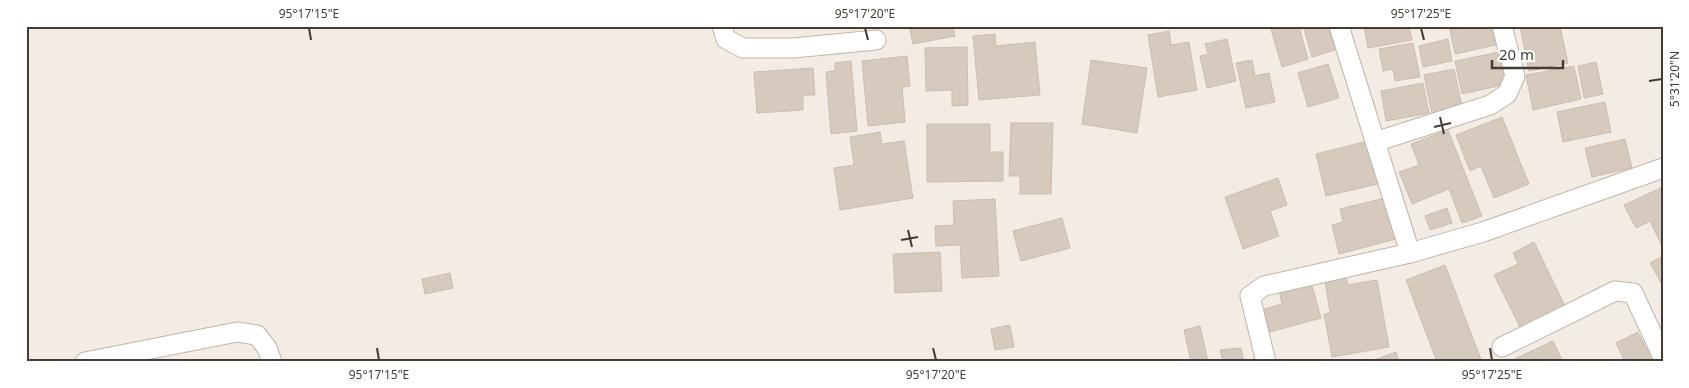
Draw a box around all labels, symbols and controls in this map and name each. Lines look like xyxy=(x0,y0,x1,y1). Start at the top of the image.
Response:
text: 95°17'15"E xyxy=(279,5,339,22)
text: 95°17'20"E xyxy=(835,5,895,22)
text: 95°17'25"E xyxy=(1391,5,1451,22)
scale bar xyxy=(1492,38,1563,70)
text: 20 m xyxy=(1499,44,1534,64)
text: 5°31'20"N xyxy=(1666,51,1683,107)
text: 95°17'15"E xyxy=(349,366,409,383)
text: 95°17'20"E xyxy=(906,366,966,383)
text: 95°17'25"E xyxy=(1462,366,1522,383)

